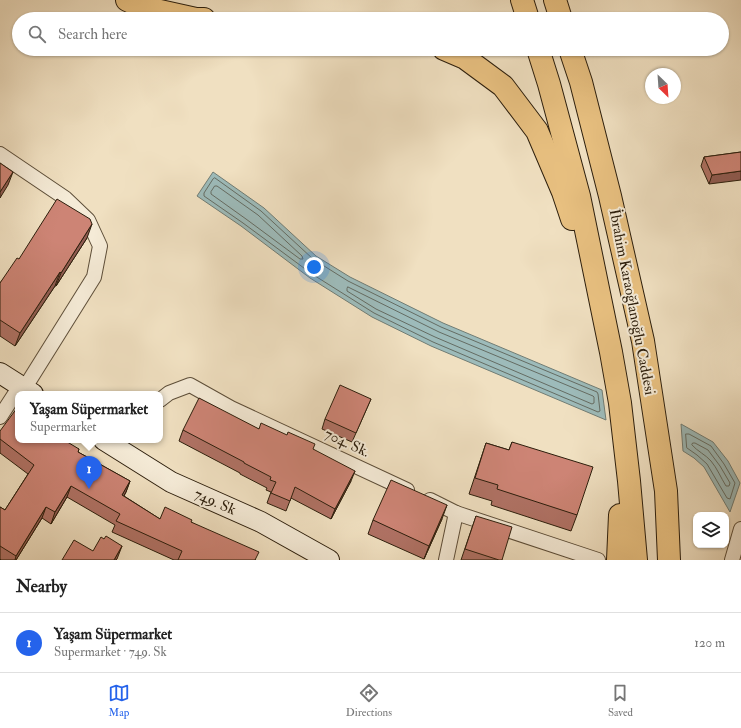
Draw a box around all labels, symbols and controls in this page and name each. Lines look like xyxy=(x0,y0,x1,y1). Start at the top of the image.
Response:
search box xyxy=(12,12,729,56)
icon: search xyxy=(26,23,48,45)
text: Search here xyxy=(58,25,127,44)
north arrow xyxy=(645,68,681,104)
street label: İbrahim Karaoğlanoğlu Caddesi xyxy=(605,207,660,397)
your location xyxy=(304,257,324,277)
popup xyxy=(15,391,163,443)
text: Yaşam Süpermarket xyxy=(30,400,148,419)
text: Supermarket xyxy=(30,419,97,435)
street label: 704. Sk. xyxy=(322,424,373,462)
pin: 1 xyxy=(76,456,102,489)
street label: 749. Sk xyxy=(191,484,239,520)
map controls xyxy=(693,512,729,548)
button: layers xyxy=(693,512,729,548)
text: Nearby xyxy=(16,576,67,597)
text: Yaşam Süpermarket xyxy=(54,625,172,644)
text: 1 xyxy=(27,635,31,651)
text: 120 m xyxy=(694,635,725,651)
text: Supermarket · 749. Sk xyxy=(54,644,167,660)
tab: Map xyxy=(108,682,130,719)
tab: Directions xyxy=(346,682,392,719)
tab: Saved xyxy=(608,682,633,719)

